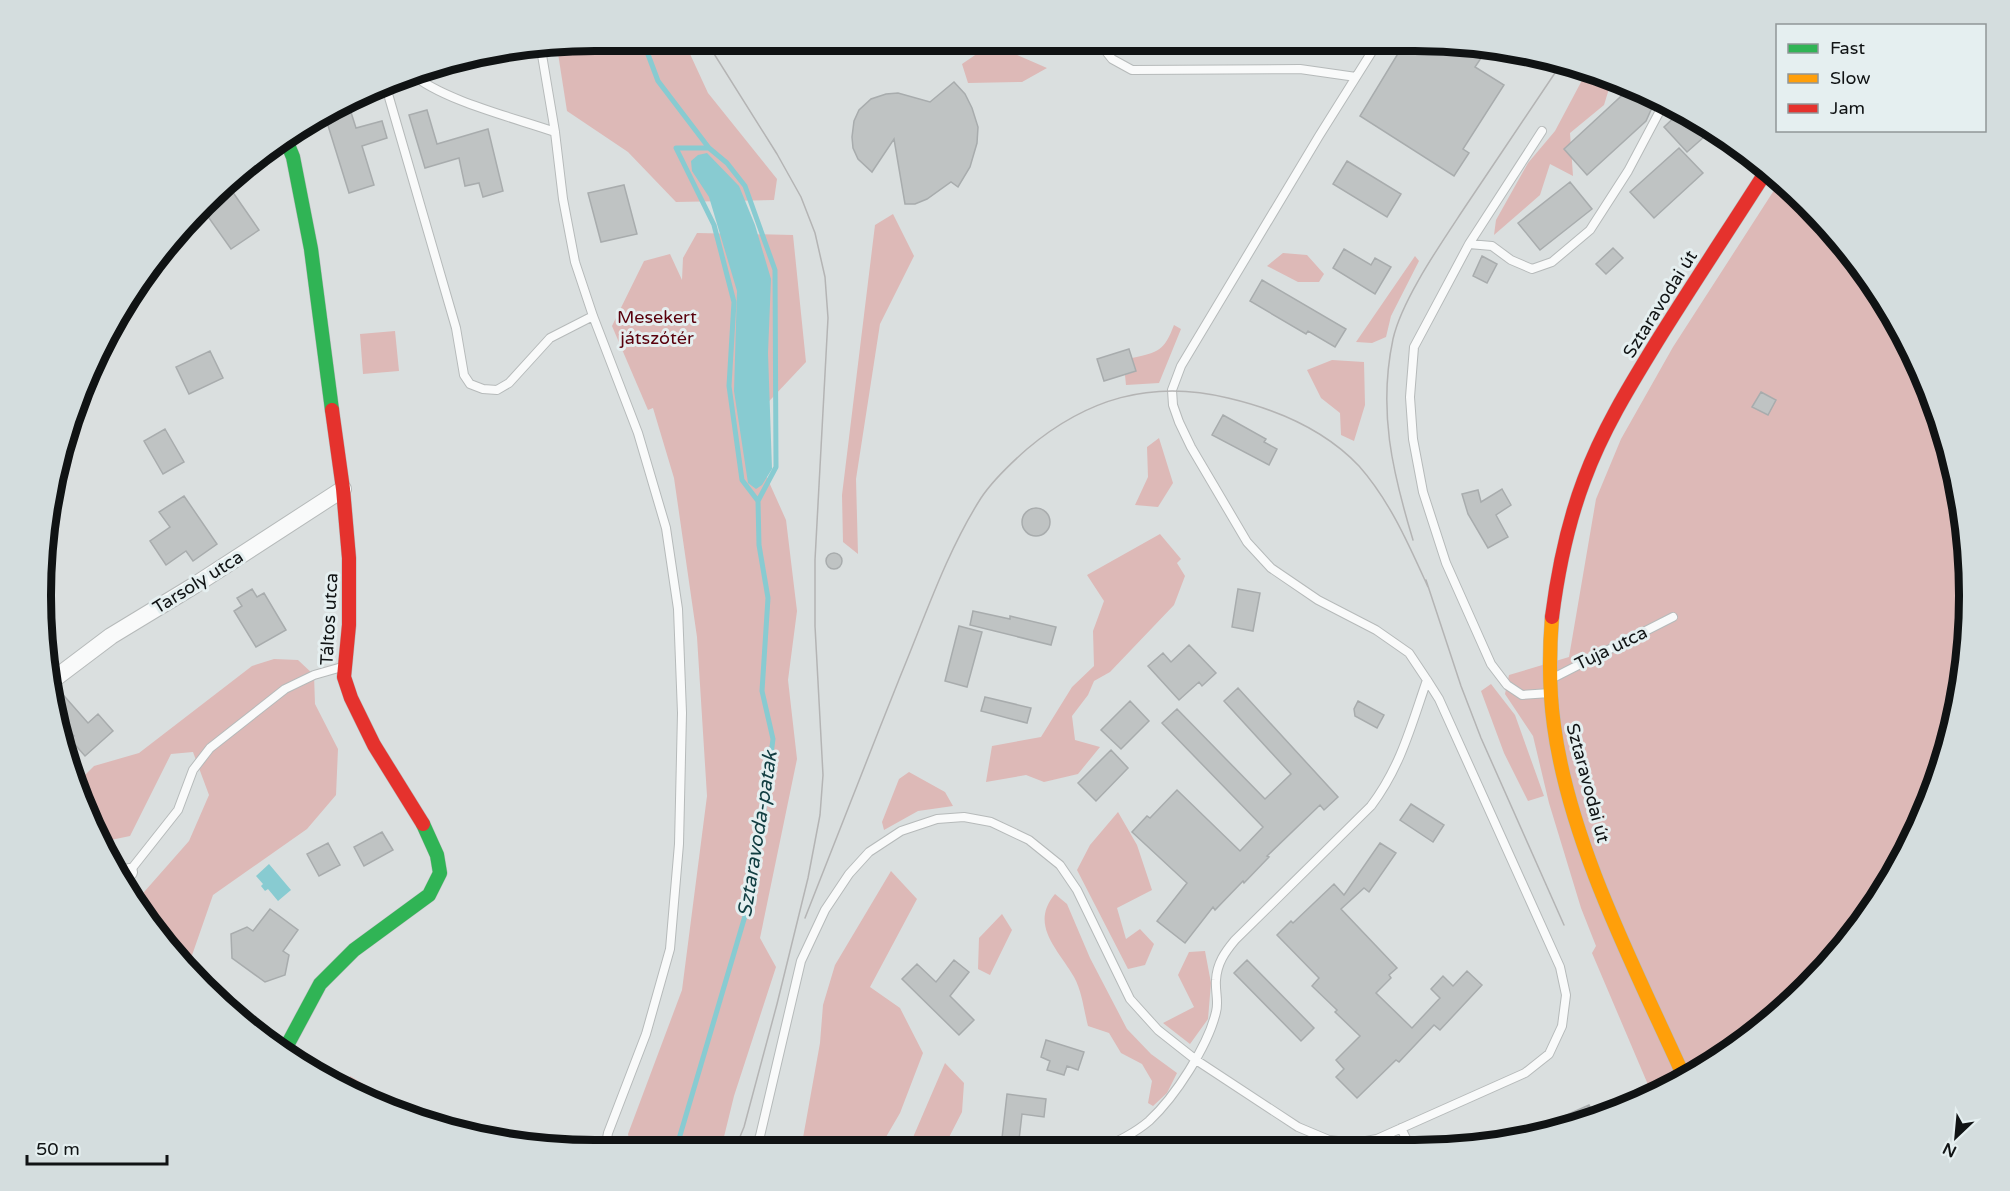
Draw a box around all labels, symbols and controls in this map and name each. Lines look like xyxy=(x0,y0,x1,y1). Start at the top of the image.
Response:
legend xyxy=(1776,24,1986,132)
text: Fast xyxy=(1830,37,1865,59)
text: Slow xyxy=(1830,67,1871,89)
text: Jam xyxy=(1830,97,1865,119)
street label: Sztaravodai út xyxy=(1618,246,1702,362)
park label: Mesekert játszótér xyxy=(617,306,697,349)
street label: Tarsoly utca xyxy=(149,546,247,618)
street label: Táltos utca xyxy=(316,572,342,666)
street label: Tuja utca xyxy=(1571,621,1651,675)
street label: Sztaravodai út xyxy=(1561,721,1615,845)
water label: Sztaravoda-patak xyxy=(733,747,783,919)
north arrow xyxy=(1926,1107,1986,1167)
scale bar xyxy=(27,1128,166,1166)
text: 50 m xyxy=(36,1138,80,1160)
text: N xyxy=(1940,1138,1960,1161)

